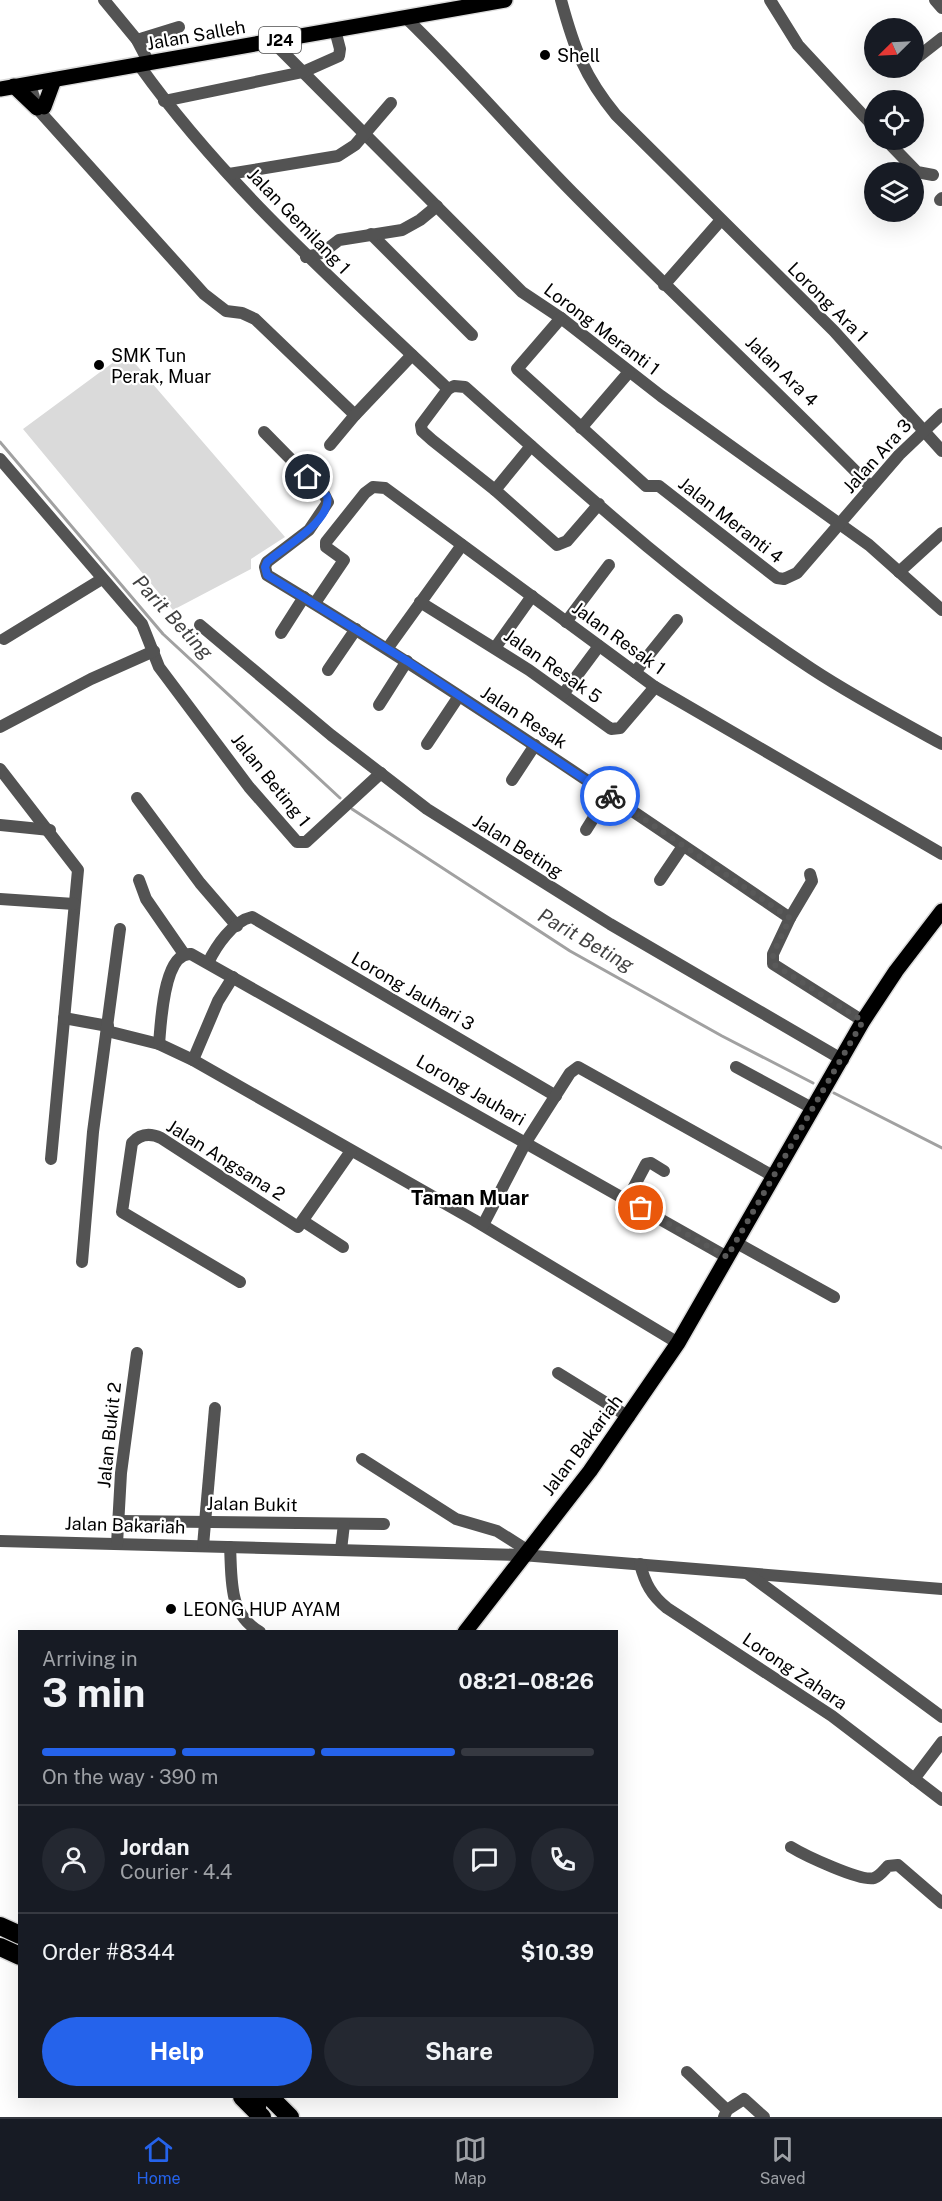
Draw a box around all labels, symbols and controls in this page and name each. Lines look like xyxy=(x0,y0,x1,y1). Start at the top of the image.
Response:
street label: Jalan Salleh xyxy=(145,16,247,54)
north arrow xyxy=(864,18,924,78)
map controls xyxy=(864,18,924,222)
road number: J24 xyxy=(259,27,301,53)
place label: Shell xyxy=(557,45,600,66)
marker: Shell xyxy=(538,48,552,62)
button: locate xyxy=(864,90,924,150)
button: layers xyxy=(864,162,924,222)
street label: Jalan Gemilang 1 xyxy=(243,164,355,278)
street label: Lorong Ara 1 xyxy=(784,258,872,346)
street label: Lorong Meranti 1 xyxy=(540,279,664,379)
street label: Jalan Ara 4 xyxy=(742,331,822,411)
place label: SMK Tun Perak, Muar xyxy=(111,345,211,387)
marker: SMK Tun Perak, Muar xyxy=(92,358,106,372)
street label: Jalan Ara 3 xyxy=(838,415,916,497)
pin xyxy=(282,451,333,502)
icon: home xyxy=(291,460,324,493)
street label: Jalan Meranti 4 xyxy=(675,473,787,567)
water label: Parit Beting xyxy=(128,570,218,664)
street label: Jalan Resak 1 xyxy=(568,597,670,679)
street label: Jalan Resak 5 xyxy=(500,625,606,707)
street label: Jalan Resak xyxy=(477,681,571,753)
street label: Jalan Beting 1 xyxy=(227,729,315,831)
courier xyxy=(580,766,640,826)
icon: bike xyxy=(594,780,627,813)
street label: Jalan Beting xyxy=(469,810,567,882)
water label: Parit Beting xyxy=(534,903,638,977)
street label: Lorong Jauhari 3 xyxy=(348,947,478,1035)
street label: Lorong Jauhari xyxy=(413,1050,529,1130)
street label: Jalan Angsana 2 xyxy=(163,1115,289,1205)
pin xyxy=(615,1182,666,1233)
district label: Taman Muar xyxy=(411,1186,529,1210)
icon: bag xyxy=(624,1191,657,1224)
street label: Jalan Bukit 2 xyxy=(93,1381,125,1489)
street label: Jalan Bakariah xyxy=(537,1390,627,1500)
street label: Jalan Bukit xyxy=(206,1493,298,1515)
street label: Jalan Bakariah xyxy=(64,1512,186,1538)
place label: LEONG HUP AYAM xyxy=(183,1599,341,1620)
marker: LEONG HUP AYAM xyxy=(164,1602,178,1616)
street label: Lorong Zahara xyxy=(739,1628,851,1714)
text: Arriving in xyxy=(42,1647,137,1671)
text: 08:21–08:26 xyxy=(459,1668,594,1694)
text: 3 min xyxy=(42,1670,145,1716)
text: On the way · 390 m xyxy=(42,1765,218,1789)
button: person xyxy=(42,1828,105,1891)
button: chat xyxy=(453,1828,516,1891)
button: phone xyxy=(531,1828,594,1891)
text: Jordan xyxy=(120,1834,189,1860)
text: Courier · 4.4 xyxy=(120,1860,232,1884)
text: Order #8344 xyxy=(42,1939,175,1965)
text: $10.39 xyxy=(520,1939,594,1965)
button: Help xyxy=(42,2017,312,2086)
button: Share xyxy=(324,2017,594,2086)
tab: Home xyxy=(137,2133,181,2188)
tab: Map xyxy=(454,2133,487,2188)
tab: Saved xyxy=(760,2133,805,2188)

